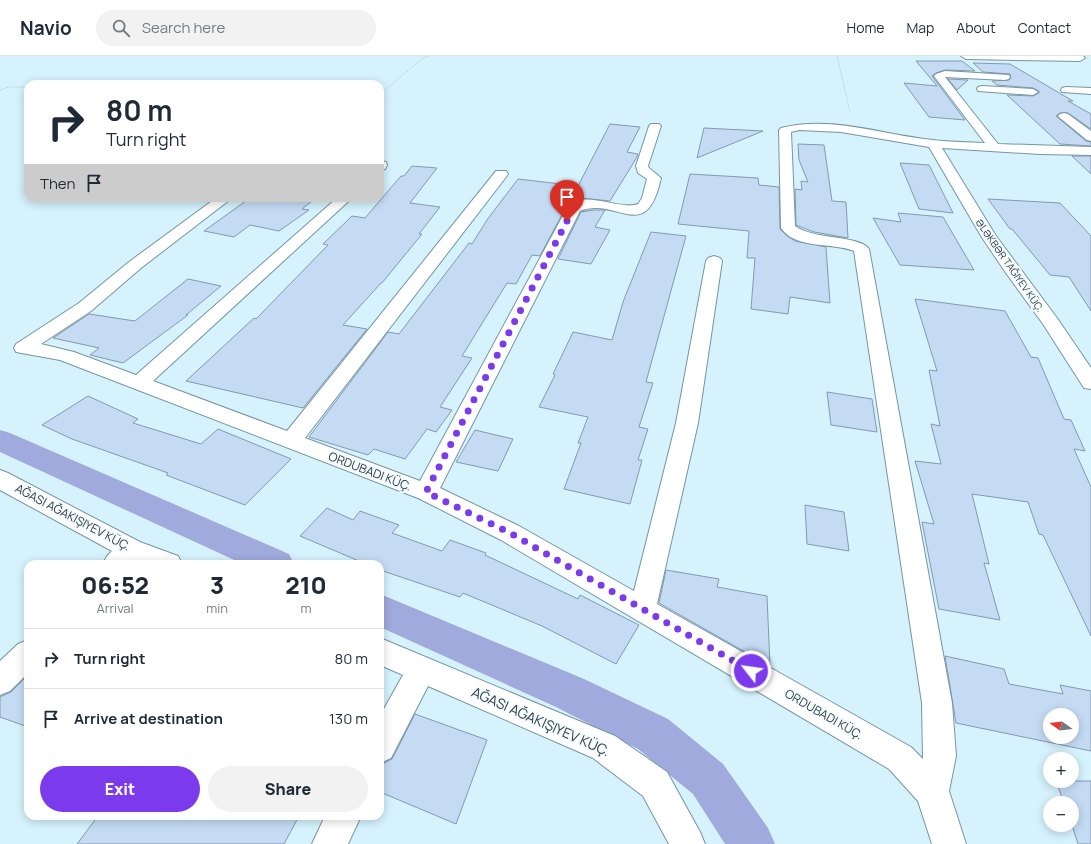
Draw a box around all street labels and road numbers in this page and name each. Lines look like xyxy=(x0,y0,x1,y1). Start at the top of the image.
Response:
street label: ƏLƏKBƏR TAĞIYEV KÜÇ. xyxy=(973,216,1047,314)
street label: ORDUBADI KÜÇ. xyxy=(326,447,414,495)
street label: AĞASI AĞAKIŞIYEV KÜÇ. xyxy=(12,479,134,555)
street label: AĞASI AĞAKIŞIYEV KÜÇ. xyxy=(469,682,613,760)
street label: ORDUBADI KÜÇ. xyxy=(782,685,866,743)

